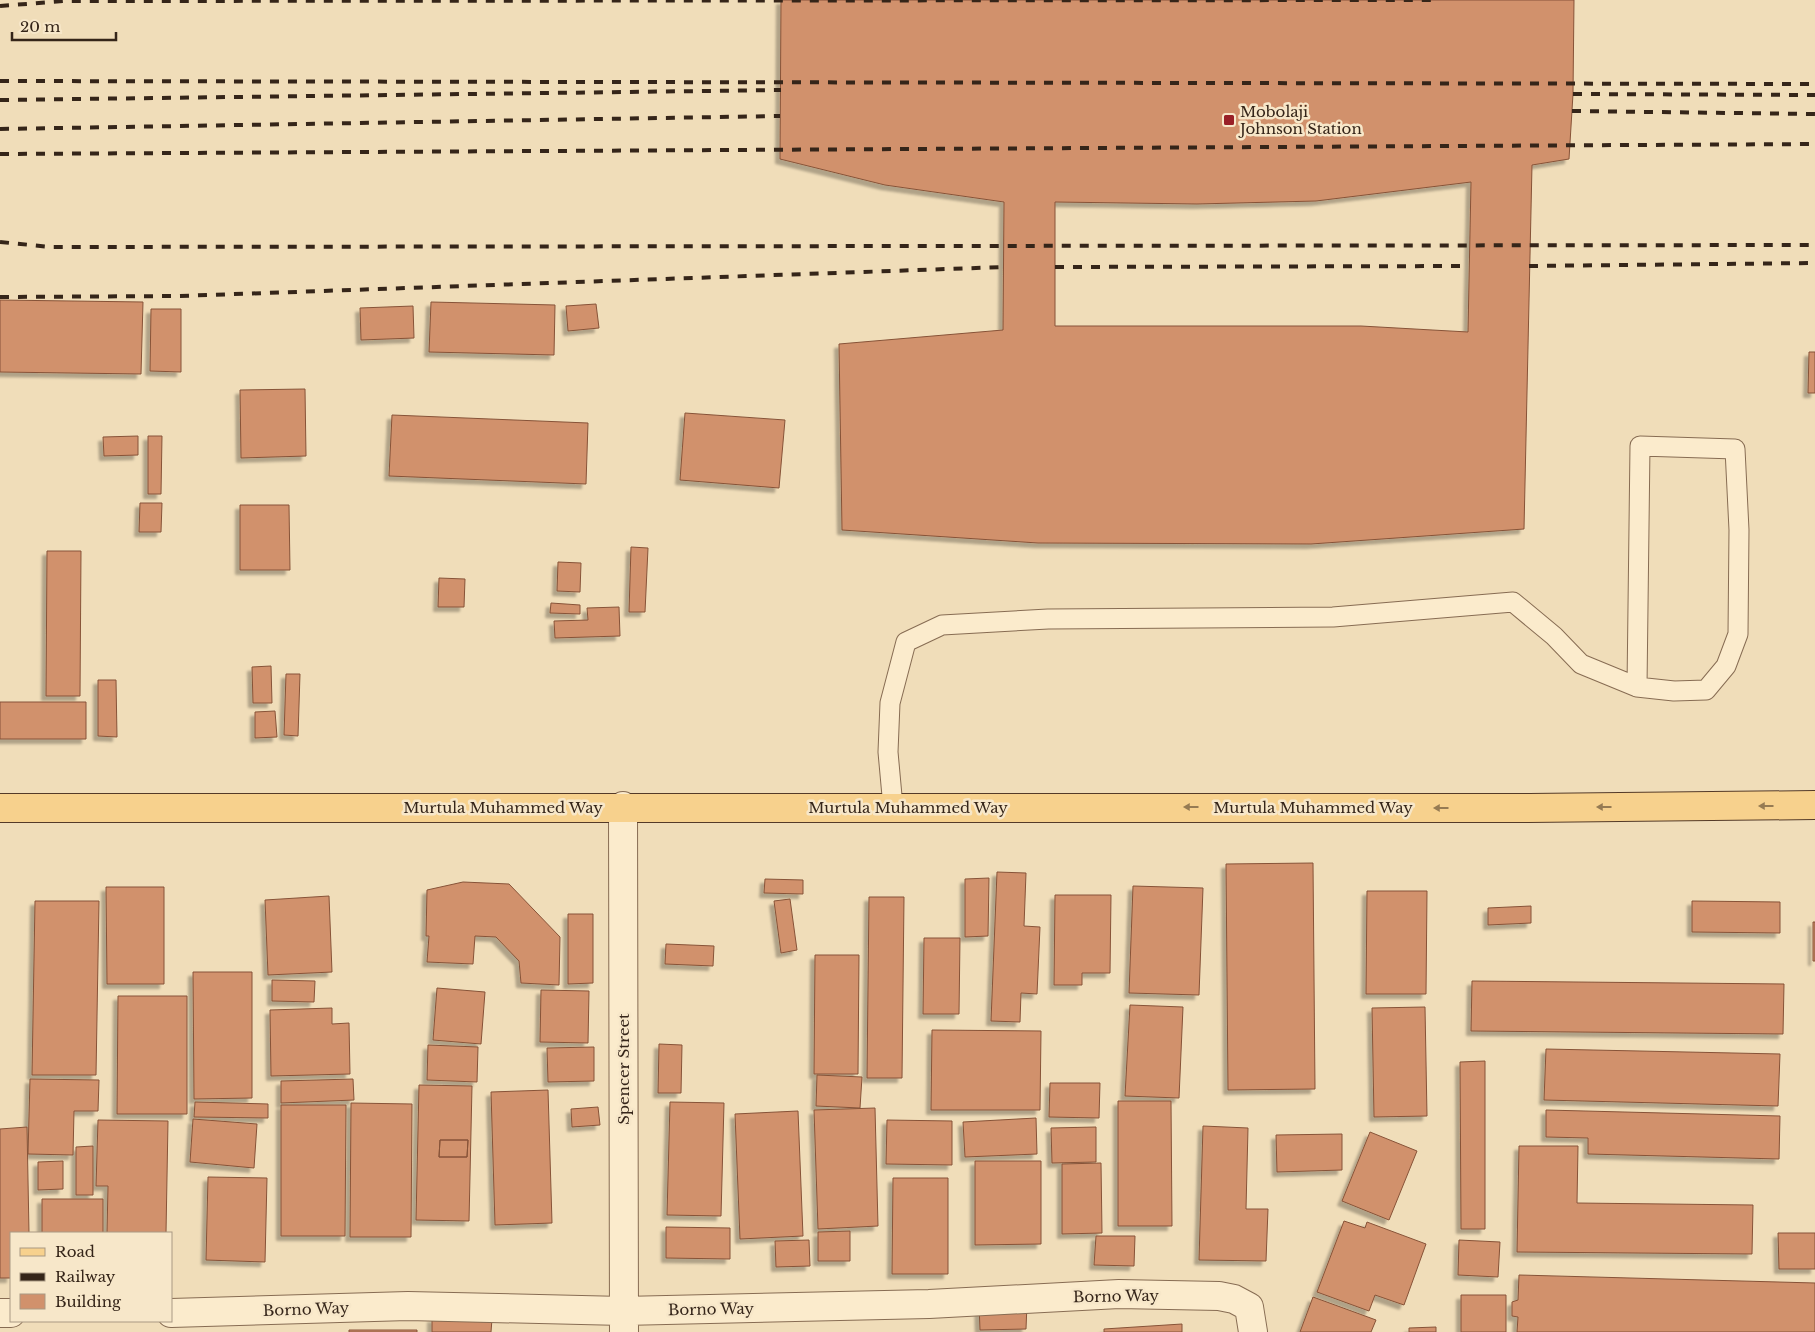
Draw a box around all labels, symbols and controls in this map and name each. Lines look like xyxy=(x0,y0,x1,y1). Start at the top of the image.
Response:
scale bar xyxy=(12,10,116,42)
text: 20 m xyxy=(20,17,60,36)
place label: Mobolaji Johnson Station xyxy=(1238,102,1362,138)
marker: Mobolaji Johnson Station xyxy=(1222,113,1236,127)
street label: Murtula Muhammed Way xyxy=(403,798,603,817)
street label: Murtula Muhammed Way xyxy=(808,798,1008,817)
street label: Murtula Muhammed Way xyxy=(1213,798,1413,817)
one-way arrow xyxy=(1758,802,1774,810)
one-way arrow xyxy=(1183,803,1199,811)
one-way arrow xyxy=(1596,803,1612,811)
one-way arrow xyxy=(1433,804,1449,812)
street label: Spencer Street xyxy=(614,1013,633,1125)
legend xyxy=(10,1232,172,1322)
text: Road xyxy=(55,1242,95,1261)
text: Railway xyxy=(55,1267,116,1286)
street label: Borno Way xyxy=(1073,1286,1160,1306)
text: Building xyxy=(55,1292,122,1311)
street label: Borno Way xyxy=(263,1298,350,1320)
street label: Borno Way xyxy=(668,1299,755,1319)

